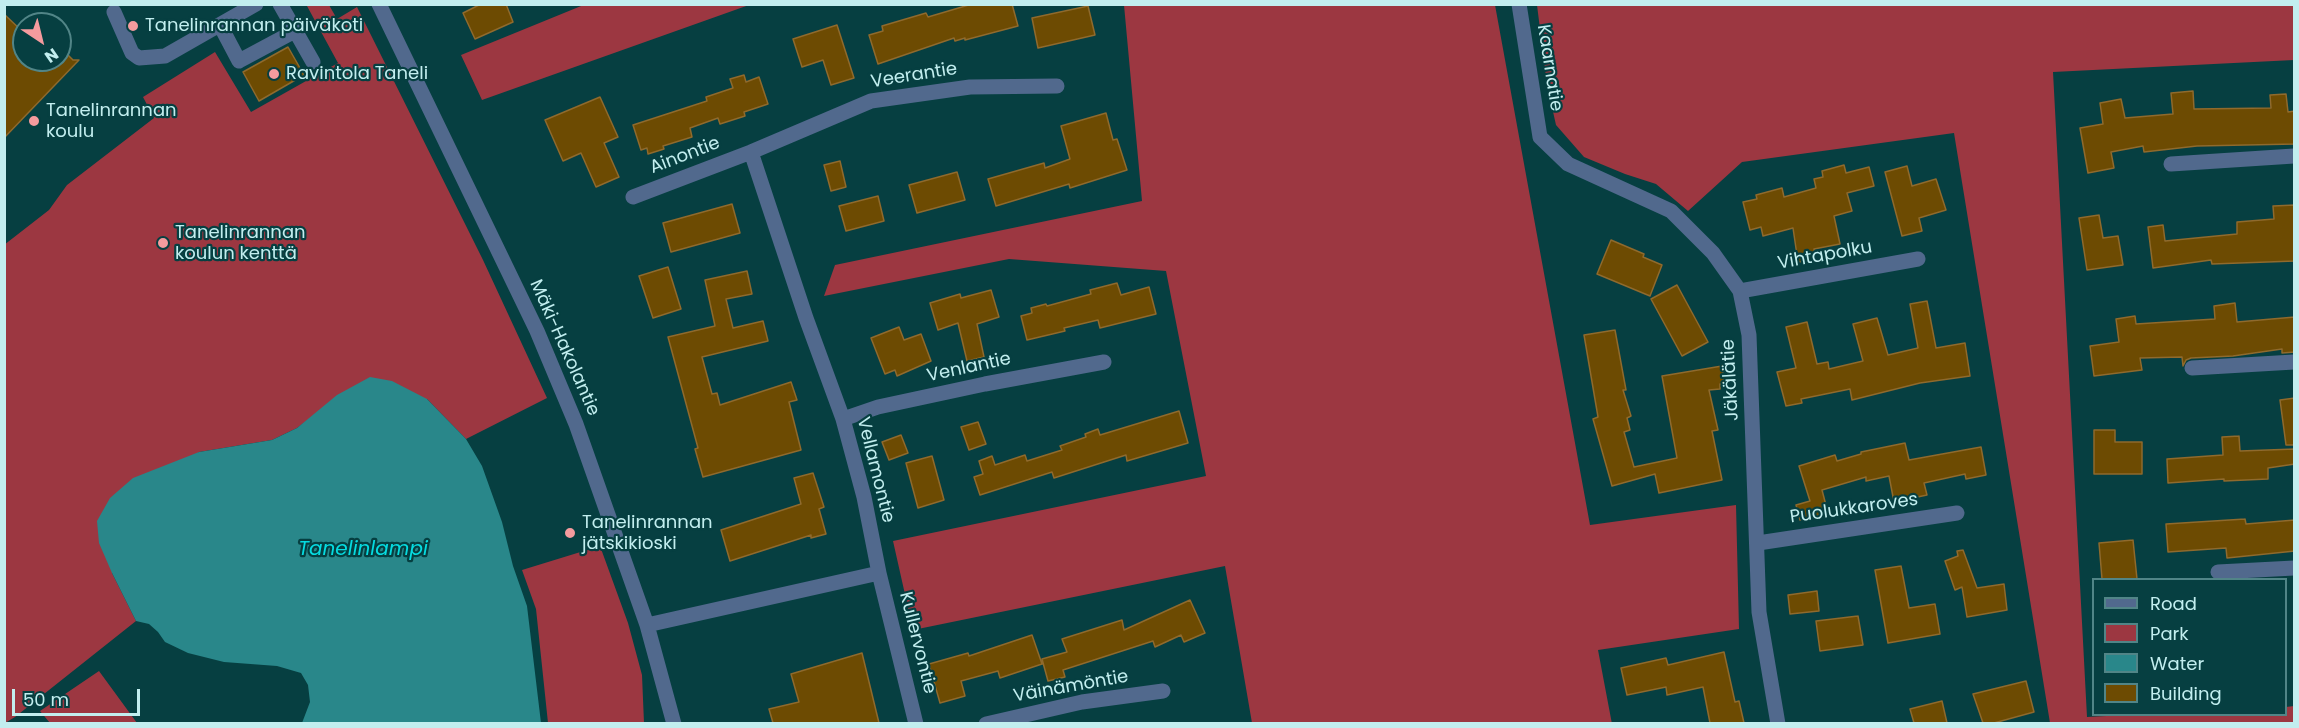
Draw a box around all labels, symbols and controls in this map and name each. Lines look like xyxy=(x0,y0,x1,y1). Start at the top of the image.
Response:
north arrow xyxy=(12,12,72,72)
place label: Tanelinrannan päiväkoti xyxy=(145,15,363,37)
marker: Tanelinrannan päiväkoti xyxy=(126,19,140,33)
street label: Kaarnatie xyxy=(1531,23,1567,113)
text: N xyxy=(40,43,63,68)
street label: Veerantie xyxy=(869,59,959,93)
place label: Ravintola Taneli xyxy=(286,63,428,85)
marker: Ravintola Taneli xyxy=(267,67,281,81)
place label: Tanelinrannan koulu xyxy=(46,100,177,142)
marker: Tanelinrannan koulu xyxy=(27,114,41,128)
street label: Ainontie xyxy=(647,133,723,179)
place label: Tanelinrannan koulun kenttä xyxy=(175,222,306,264)
marker: Tanelinrannan koulun kenttä xyxy=(156,236,170,250)
street label: Vihtapolku xyxy=(1776,237,1874,275)
street label: Mäki-Hakolantie xyxy=(524,276,604,420)
street label: Jäkälätie xyxy=(1718,339,1744,421)
street label: Venlantie xyxy=(925,349,1013,387)
street label: Vellamontie xyxy=(851,415,899,525)
street label: Puolukkaroves xyxy=(1789,489,1919,529)
place label: Tanelinrannan jätskikioski xyxy=(582,512,713,554)
marker: Tanelinrannan jätskikioski xyxy=(563,526,577,540)
water label: Tanelinlampi xyxy=(298,538,428,562)
legend xyxy=(2092,578,2287,716)
street label: Kullervontie xyxy=(894,590,940,696)
text: Road xyxy=(2150,591,2197,616)
text: Park xyxy=(2150,621,2189,646)
text: Water xyxy=(2150,651,2204,676)
street label: Väinämöntie xyxy=(1012,666,1130,708)
scale bar xyxy=(15,677,142,715)
text: Building xyxy=(2150,681,2222,706)
text: 50 m xyxy=(23,687,69,712)

